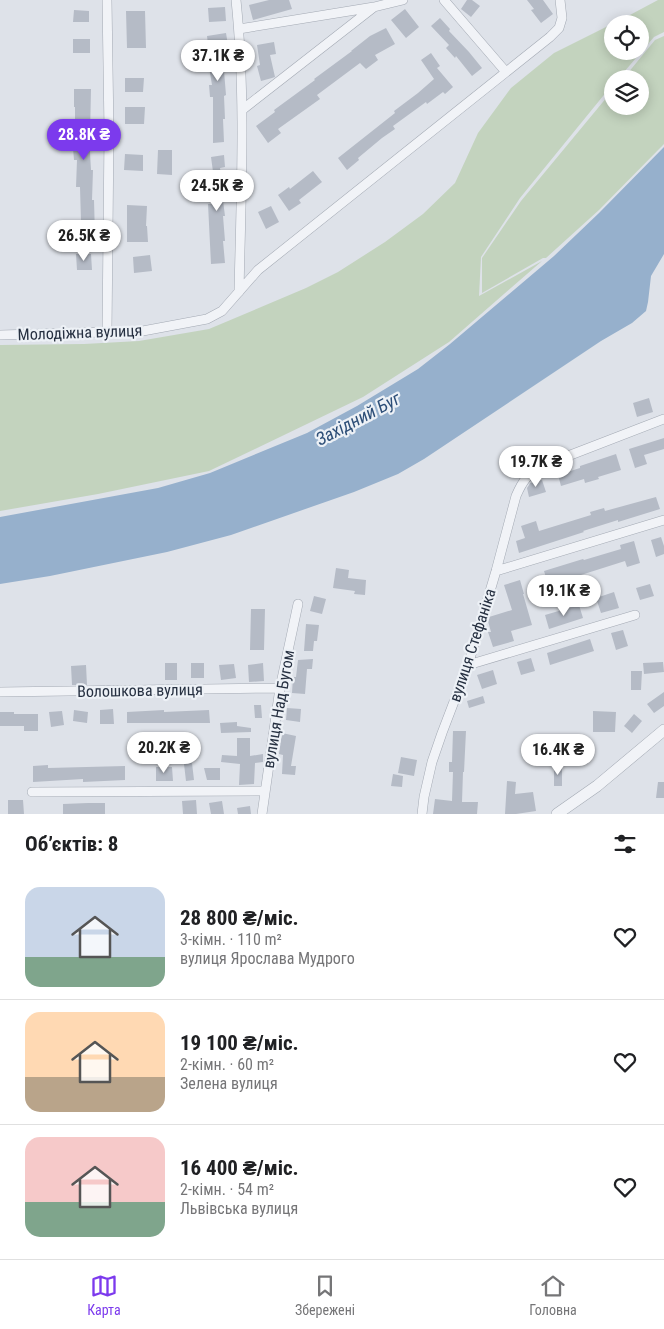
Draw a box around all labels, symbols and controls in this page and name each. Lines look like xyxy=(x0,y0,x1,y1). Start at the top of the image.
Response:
map controls xyxy=(604,15,649,115)
button: locate xyxy=(604,15,649,60)
pin: 37.1K ₴ xyxy=(172,39,264,82)
text: 37.1K ₴ xyxy=(192,46,244,65)
button: layers xyxy=(604,70,649,115)
pin: 28.8K ₴ xyxy=(38,119,130,161)
text: 28.8K ₴ xyxy=(58,125,110,144)
pin: 24.5K ₴ xyxy=(171,170,263,212)
text: 24.5K ₴ xyxy=(191,176,243,195)
pin: 26.5K ₴ xyxy=(38,220,130,262)
text: 26.5K ₴ xyxy=(58,226,110,245)
street label: Молодіжна вулиця xyxy=(17,321,143,344)
water label: Західний Буг xyxy=(312,387,404,450)
pin: 19.7K ₴ xyxy=(490,446,582,488)
text: 19.7K ₴ xyxy=(510,452,562,471)
pin: 19.1K ₴ xyxy=(518,574,610,617)
text: 19.1K ₴ xyxy=(538,581,590,600)
street label: вулиця Стефаніка xyxy=(445,586,500,704)
street label: вулиця Над Бугом xyxy=(259,648,298,770)
street label: Волошкова вулиця xyxy=(77,680,203,701)
pin: 20.2K ₴ xyxy=(118,732,210,774)
pin: 16.4K ₴ xyxy=(512,734,604,776)
text: 20.2K ₴ xyxy=(138,738,190,757)
text: 16.4K ₴ xyxy=(532,740,584,759)
icon: filters xyxy=(611,830,639,858)
text: Об’єктів: 8 xyxy=(25,832,118,856)
text: 28 800 ₴/міс. xyxy=(180,906,299,930)
icon: home xyxy=(65,907,125,967)
icon: heart xyxy=(611,923,639,951)
text: 3-кімн. · 110 m² xyxy=(180,930,282,949)
text: вулиця Ярослава Мудрого xyxy=(180,949,355,968)
text: 19 100 ₴/міс. xyxy=(180,1031,299,1055)
icon: home xyxy=(65,1032,125,1092)
icon: heart xyxy=(611,1048,639,1076)
text: 2-кімн. · 60 m² xyxy=(180,1055,274,1074)
text: Зелена вулиця xyxy=(180,1074,278,1093)
text: 16 400 ₴/міс. xyxy=(180,1156,299,1180)
icon: home xyxy=(65,1157,125,1217)
icon: heart xyxy=(611,1173,639,1201)
text: 2-кімн. · 54 m² xyxy=(180,1180,274,1199)
text: Львівська вулиця xyxy=(180,1199,298,1218)
tab: Карта xyxy=(87,1272,121,1318)
tab: Збережені xyxy=(295,1272,355,1318)
tab: Головна xyxy=(529,1272,577,1318)

